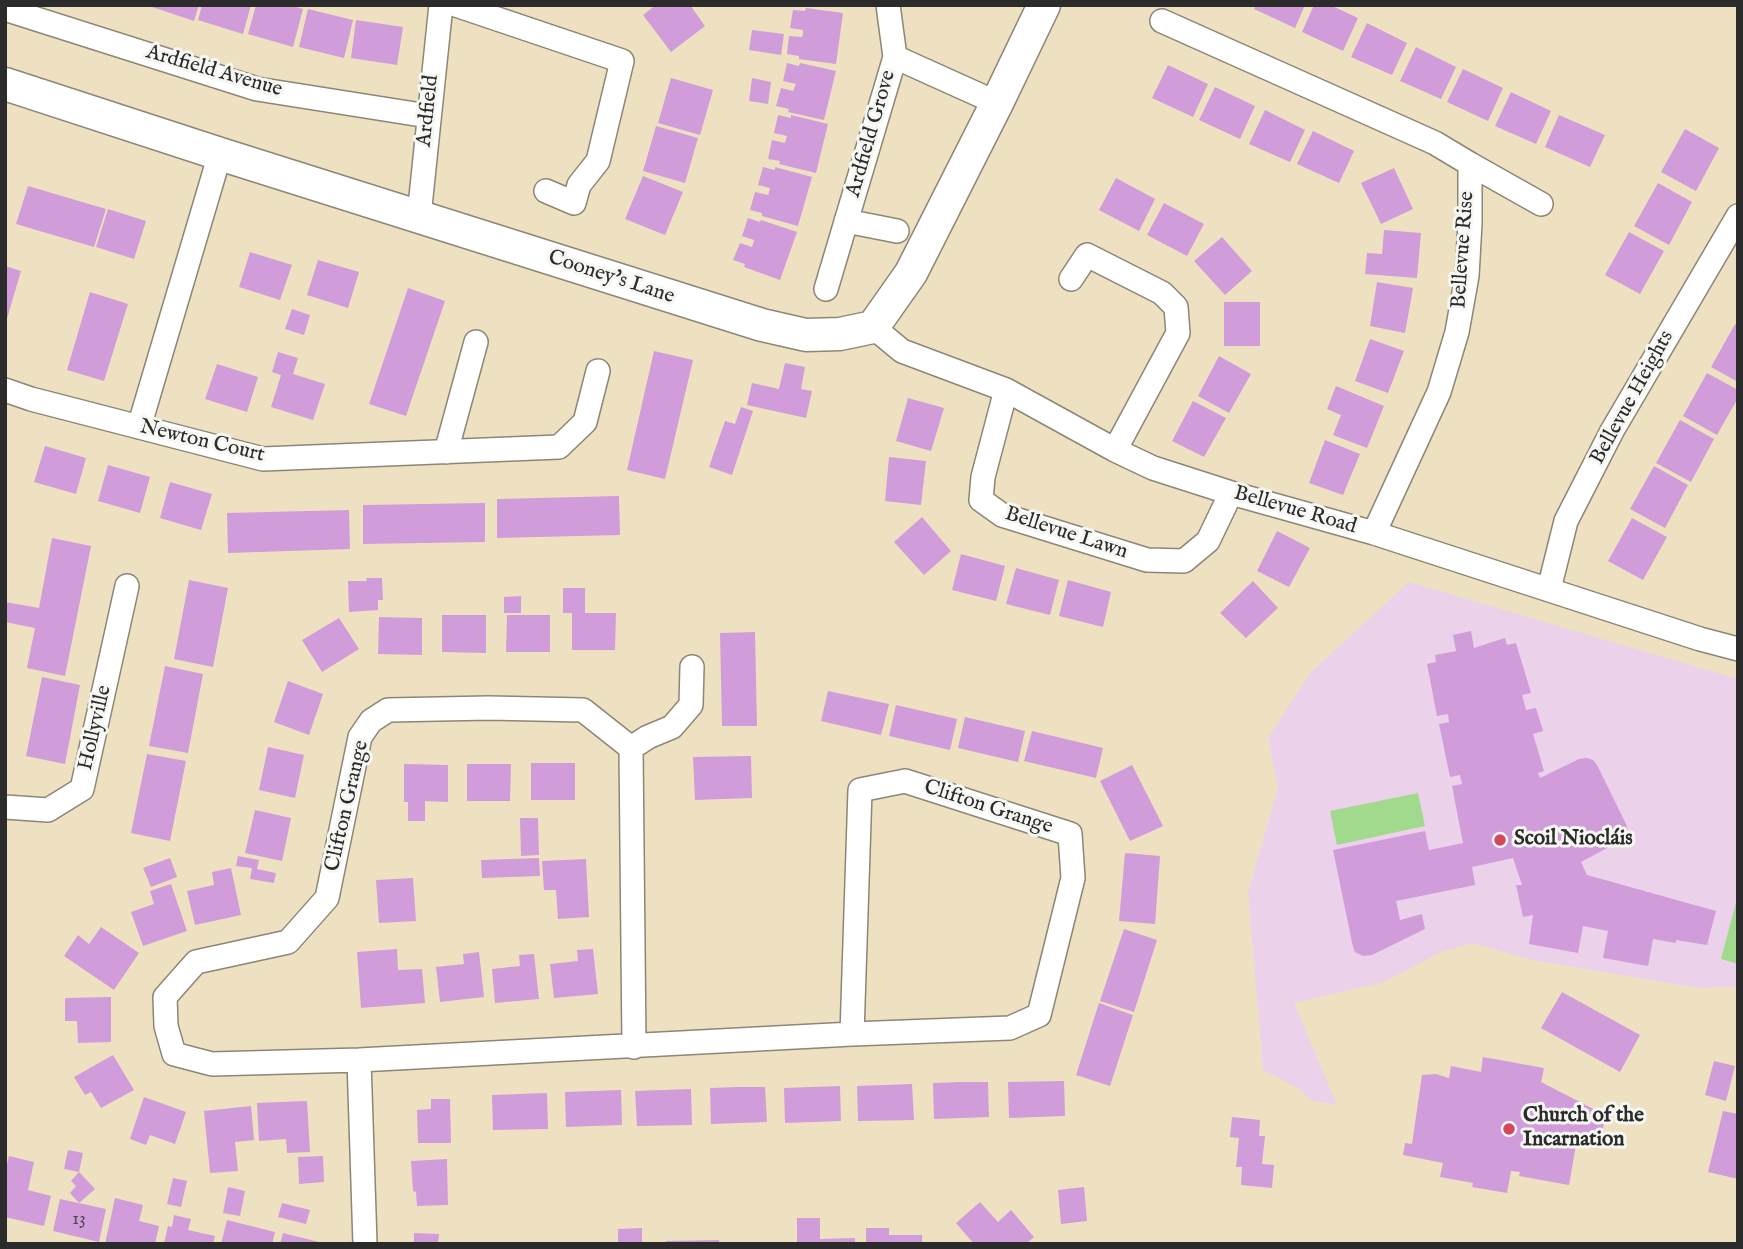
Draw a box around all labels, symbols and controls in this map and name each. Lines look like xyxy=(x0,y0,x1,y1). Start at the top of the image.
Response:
street label: Ardfield Avenue xyxy=(143,41,285,103)
street label: Ardfield Grove xyxy=(842,68,902,200)
street label: Ardfield xyxy=(413,74,445,148)
street label: Bellevue Rise xyxy=(1447,190,1481,310)
street label: Cooney's Lane xyxy=(545,246,677,310)
street label: Bellevue Heights xyxy=(1586,327,1680,469)
street label: Newton Court xyxy=(137,415,267,469)
street label: Bellevue Road xyxy=(1231,481,1359,541)
street label: Bellevue Lawn xyxy=(1001,502,1131,566)
street label: Hollyville xyxy=(74,683,118,773)
street label: Clifton Grange xyxy=(321,738,375,874)
street label: Clifton Grange xyxy=(920,775,1056,841)
place label: Scoil Niocláis xyxy=(1514,827,1633,853)
marker: Scoil Niocláis xyxy=(1492,832,1508,848)
place label: Church of the Incarnation xyxy=(1523,1104,1644,1154)
marker: Church of the Incarnation xyxy=(1501,1121,1517,1137)
house number: 13 xyxy=(72,1209,86,1231)

